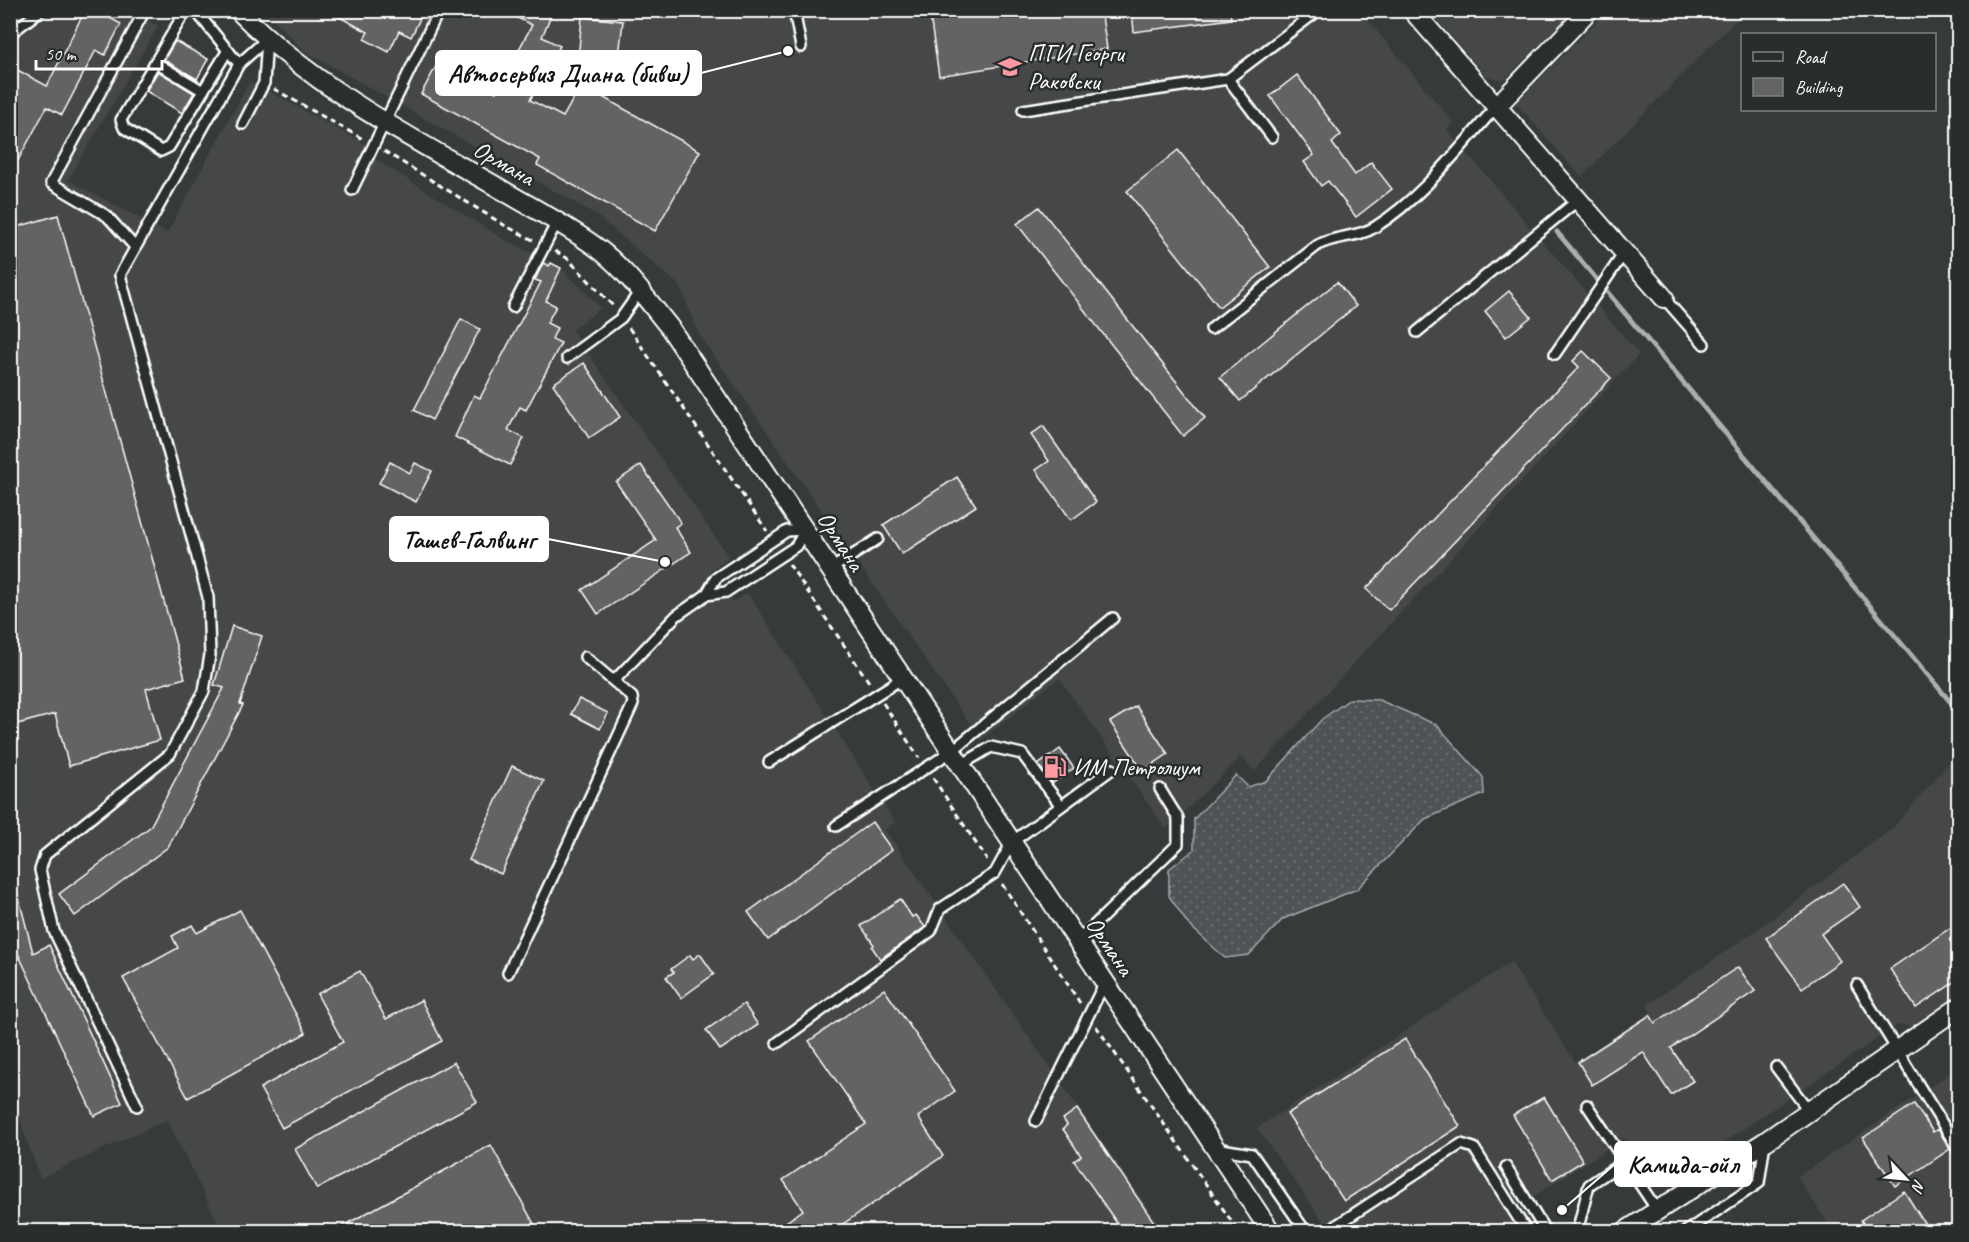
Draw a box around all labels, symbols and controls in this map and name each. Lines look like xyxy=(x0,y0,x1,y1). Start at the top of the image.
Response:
scale bar xyxy=(36,33,162,71)
legend xyxy=(1741,33,1936,111)
place label: ПГИ Георги Раковски xyxy=(1028,38,1126,96)
text: 50 m xyxy=(45,43,78,65)
text: Road xyxy=(1795,46,1828,68)
callout: Автосервиз Диана (бивш) xyxy=(436,51,701,95)
school or university icon: ПГИ Георги Раковски xyxy=(997,54,1023,80)
text: Автосервиз Диана (бивш) xyxy=(448,57,691,90)
text: Building xyxy=(1795,76,1844,98)
street label: Ормана xyxy=(468,134,541,193)
street label: Ормана xyxy=(811,505,872,578)
callout: Ташев-Галвинг xyxy=(390,517,548,561)
text: Ташев-Галвинг xyxy=(402,523,539,556)
place label: ИМ Петролиум xyxy=(1073,752,1201,782)
fuel station icon: ИМ Петролиум xyxy=(1042,754,1068,780)
street label: Ормана xyxy=(1079,911,1141,983)
callout: Камида-ойл xyxy=(1615,1142,1751,1186)
text: Камида-ойл xyxy=(1627,1148,1741,1181)
north arrow xyxy=(1876,1149,1936,1209)
text: N xyxy=(1906,1176,1930,1197)

